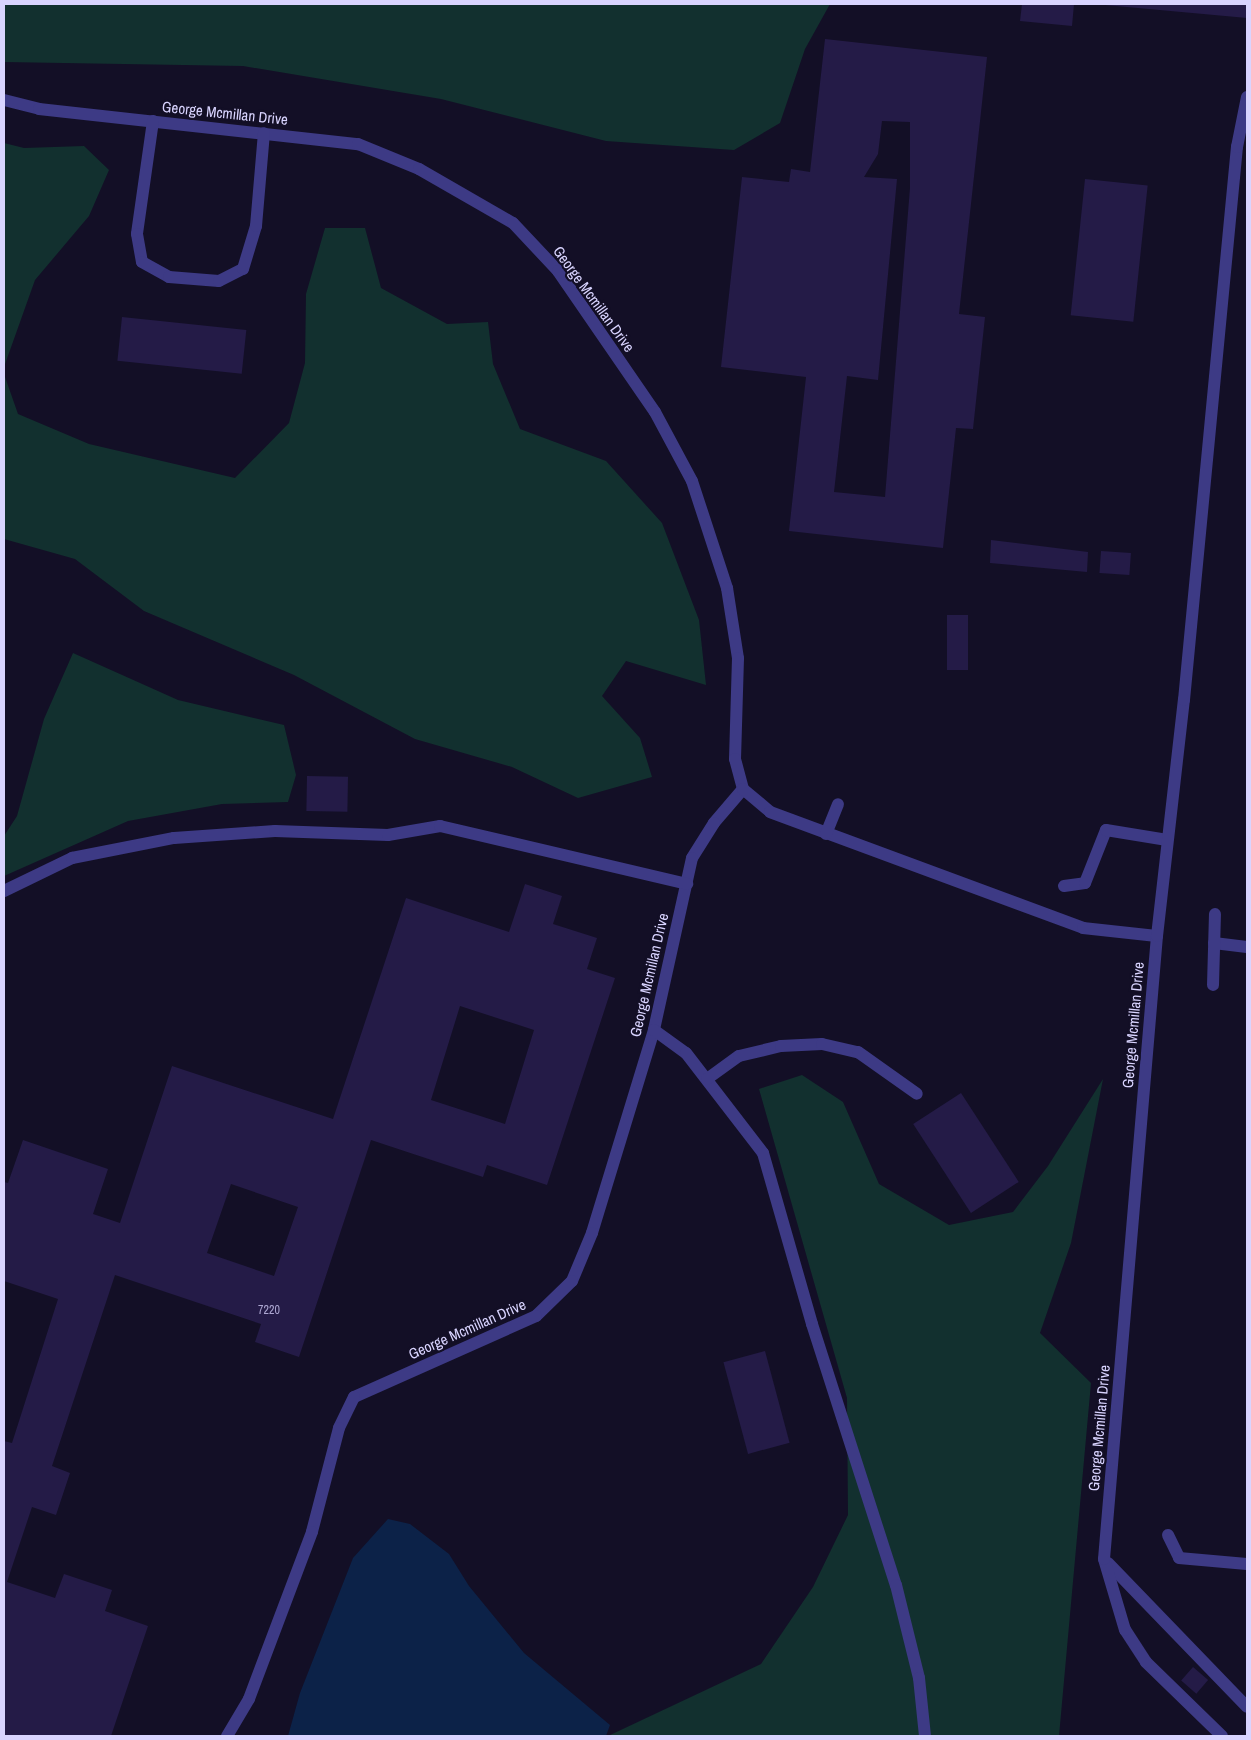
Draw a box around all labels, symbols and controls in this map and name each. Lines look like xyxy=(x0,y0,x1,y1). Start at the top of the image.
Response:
street label: George Mcmillan Drive xyxy=(161,97,289,129)
street label: George Mcmillan Drive xyxy=(550,243,638,355)
street label: George Mcmillan Drive xyxy=(626,911,672,1039)
street label: George Mcmillan Drive xyxy=(1119,961,1147,1089)
street label: George Mcmillan Drive xyxy=(406,1295,528,1363)
house number: 7220 xyxy=(258,1304,280,1318)
street label: George Mcmillan Drive xyxy=(1085,1364,1113,1492)

